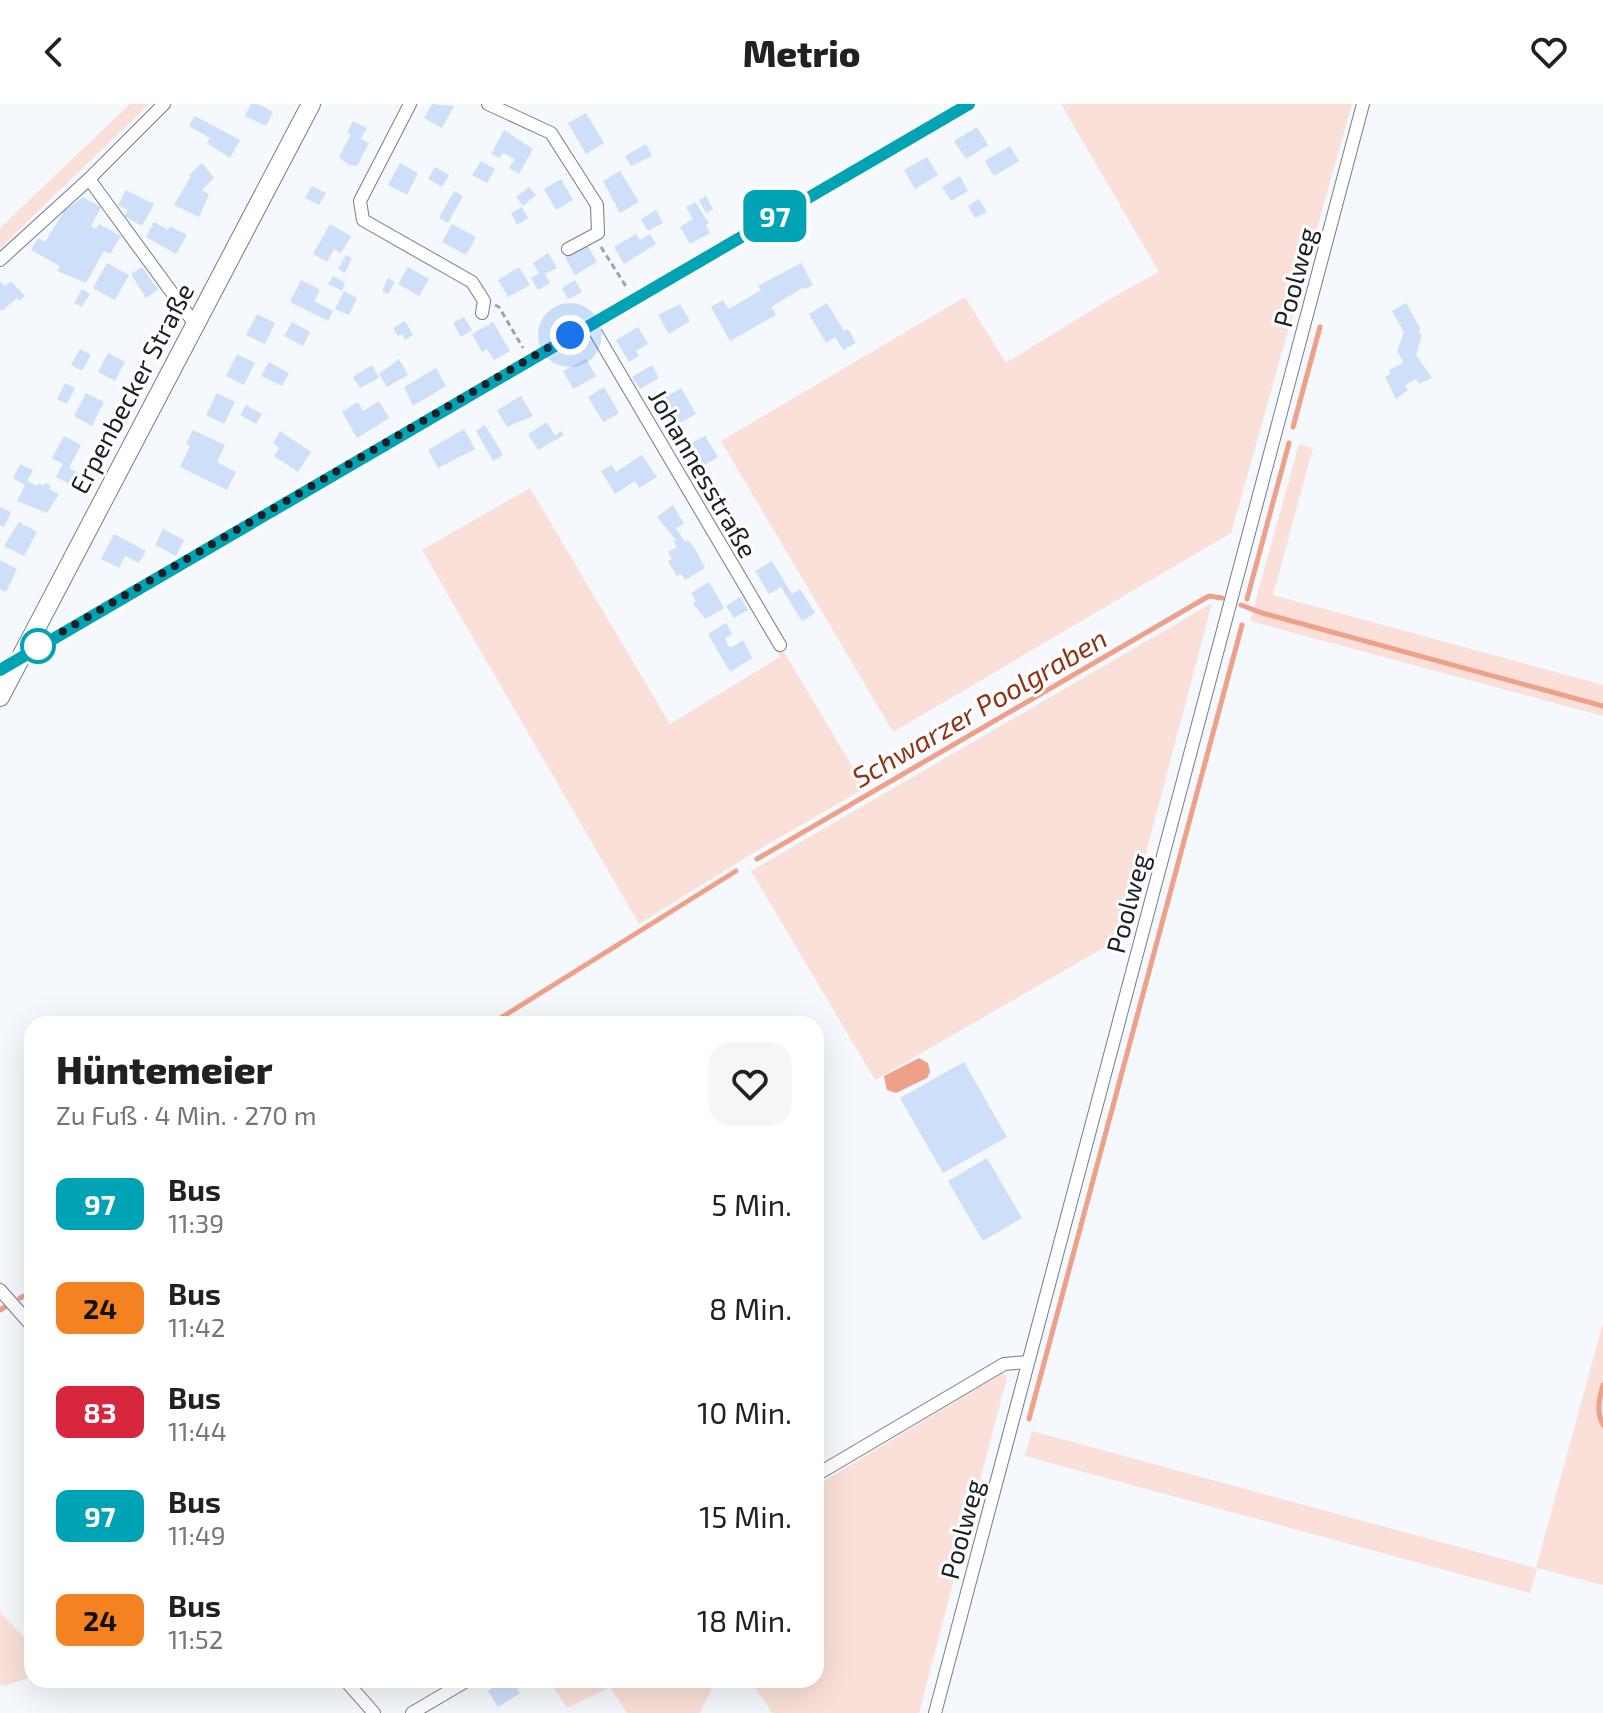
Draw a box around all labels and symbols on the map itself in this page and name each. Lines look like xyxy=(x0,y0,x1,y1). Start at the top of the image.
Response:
line badge: 97 xyxy=(739,190,811,242)
street label: Poolweg xyxy=(1266,224,1322,330)
street label: Erpenbecker Straße xyxy=(62,278,200,498)
your location xyxy=(550,315,590,355)
street label: Johannesstraße xyxy=(643,383,765,563)
water label: Schwarzer Poolgraben xyxy=(845,620,1113,794)
unlabelled marker xyxy=(21,629,55,663)
street label: Poolweg xyxy=(1099,850,1155,956)
street label: Poolweg xyxy=(933,1476,989,1582)

